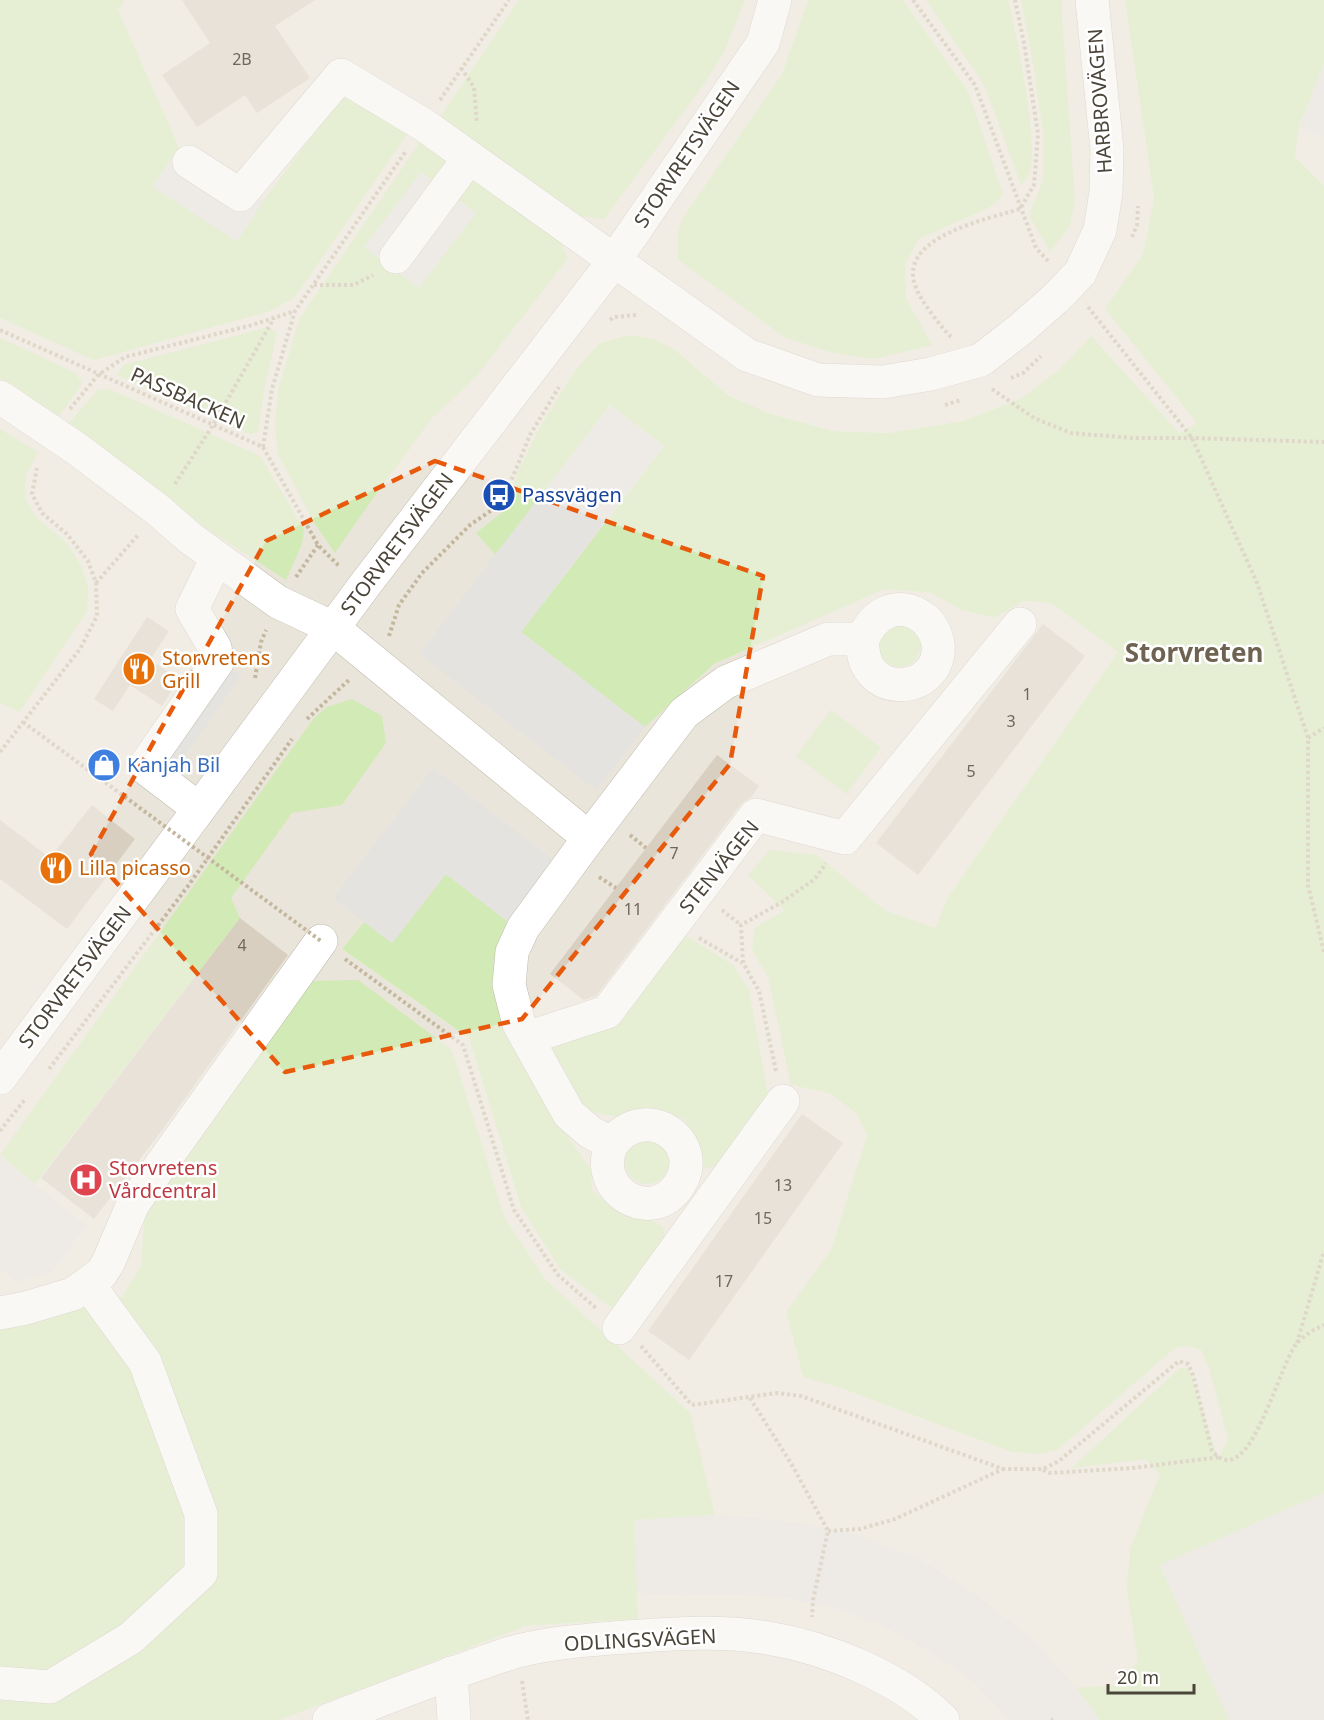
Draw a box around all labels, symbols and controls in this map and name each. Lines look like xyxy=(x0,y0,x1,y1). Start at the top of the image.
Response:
street label: HARBROVÄGEN xyxy=(1081,28,1118,174)
house number: 2B xyxy=(232,48,252,70)
street label: STORVRETSVÄGEN xyxy=(627,75,746,233)
street label: PASSBACKEN xyxy=(127,360,250,435)
street label: STORVRETSVÄGEN xyxy=(334,467,459,620)
bus stop icon: Passvägen xyxy=(481,477,517,513)
place label: Passvägen xyxy=(522,481,622,508)
district label: Storvreten xyxy=(1125,634,1263,670)
place label: Storvretens Grill xyxy=(162,644,270,694)
restaurant icon: Storvretens Grill xyxy=(121,651,157,687)
house number: 1 xyxy=(1022,683,1032,705)
house number: 3 xyxy=(1006,710,1016,732)
shop icon: Kanjah Bil xyxy=(86,747,122,783)
place label: Kanjah Bil xyxy=(127,751,220,778)
house number: 5 xyxy=(966,760,976,782)
street label: STENVÄGEN xyxy=(673,814,765,919)
house number: 7 xyxy=(669,842,679,864)
restaurant icon: Lilla picasso xyxy=(38,850,74,886)
place label: Lilla picasso xyxy=(79,854,191,881)
house number: 11 xyxy=(624,898,642,920)
street label: STORVRETSVÄGEN xyxy=(12,900,137,1053)
house number: 4 xyxy=(237,934,247,956)
place label: Storvretens Vårdcentral xyxy=(109,1154,217,1204)
hospital icon: Storvretens Vårdcentral xyxy=(68,1162,104,1198)
house number: 13 xyxy=(774,1174,792,1196)
house number: 15 xyxy=(754,1207,772,1229)
house number: 17 xyxy=(715,1270,733,1292)
street label: ODLINGSVÄGEN xyxy=(563,1622,717,1657)
scale bar xyxy=(1108,1657,1194,1695)
text: 20 m xyxy=(1117,1665,1159,1689)

